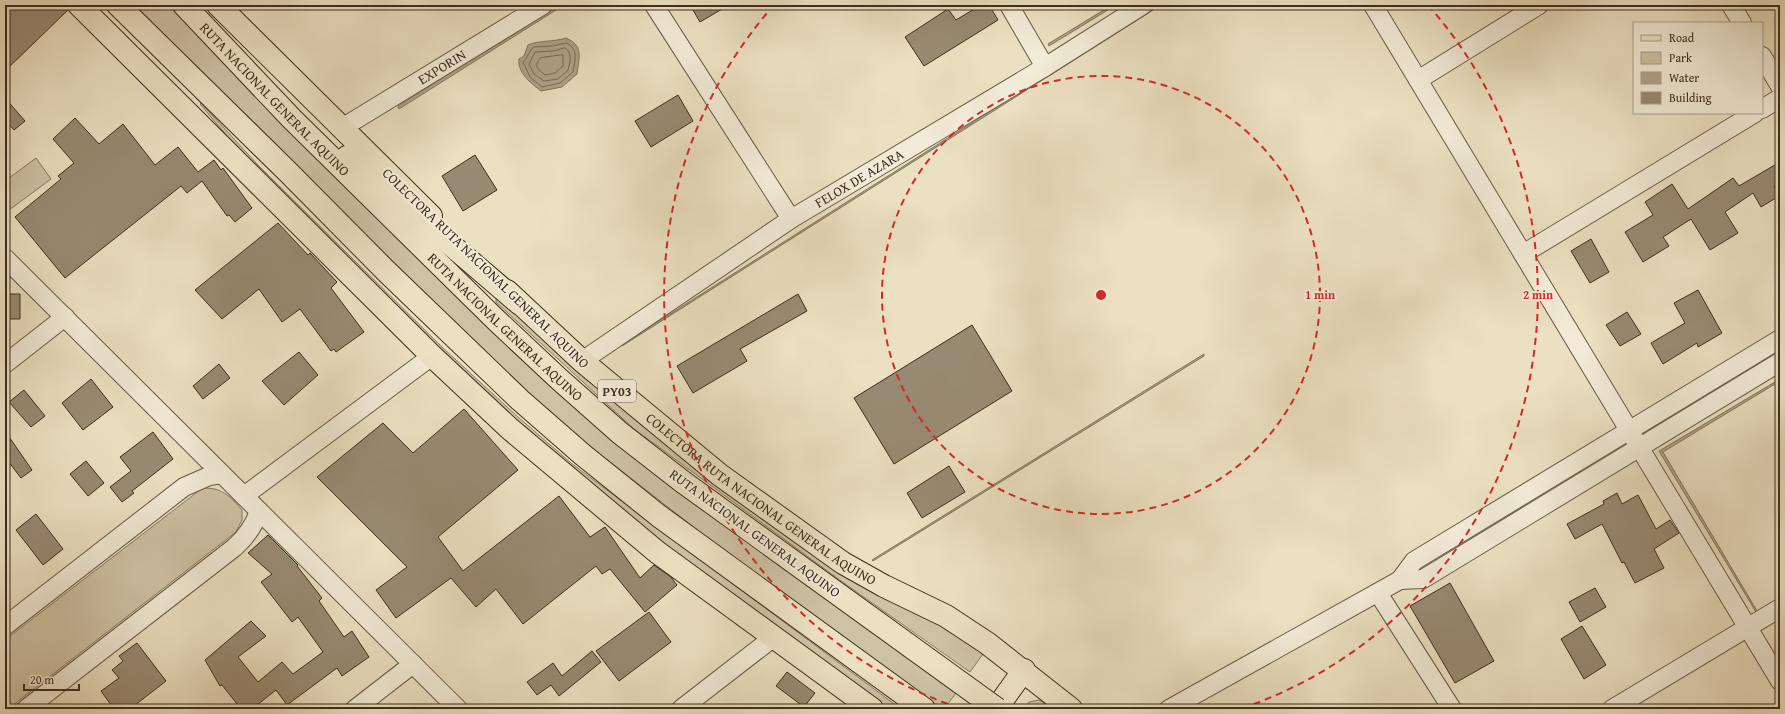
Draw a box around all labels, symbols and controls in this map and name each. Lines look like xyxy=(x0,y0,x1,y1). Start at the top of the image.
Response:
street label: RUTA NACIONAL GENERAL AQUINO xyxy=(195,18,354,181)
legend xyxy=(1633,22,1763,114)
text: Road xyxy=(1669,29,1695,46)
street label: EXPORIN xyxy=(414,44,470,89)
text: Park xyxy=(1669,49,1693,66)
text: Water xyxy=(1669,69,1699,86)
text: Building xyxy=(1669,89,1712,106)
street label: FELOX DE AZARA xyxy=(811,144,908,213)
street label: COLECTORA RUTA NACIONAL GENERAL AQUINO xyxy=(379,164,593,372)
street label: RUTA NACIONAL GENERAL AQUINO xyxy=(423,250,587,404)
text: 1 min xyxy=(1305,286,1335,303)
text: 2 min xyxy=(1523,286,1553,303)
centre of rings xyxy=(1094,288,1108,302)
road number: PY03 xyxy=(598,380,636,402)
street label: COLECTORA RUTA NACIONAL GENERAL AQUINO xyxy=(643,410,881,588)
street label: RUTA NACIONAL GENERAL AQUINO xyxy=(666,465,844,601)
scale bar xyxy=(24,666,79,692)
text: 20 m xyxy=(30,671,54,688)

